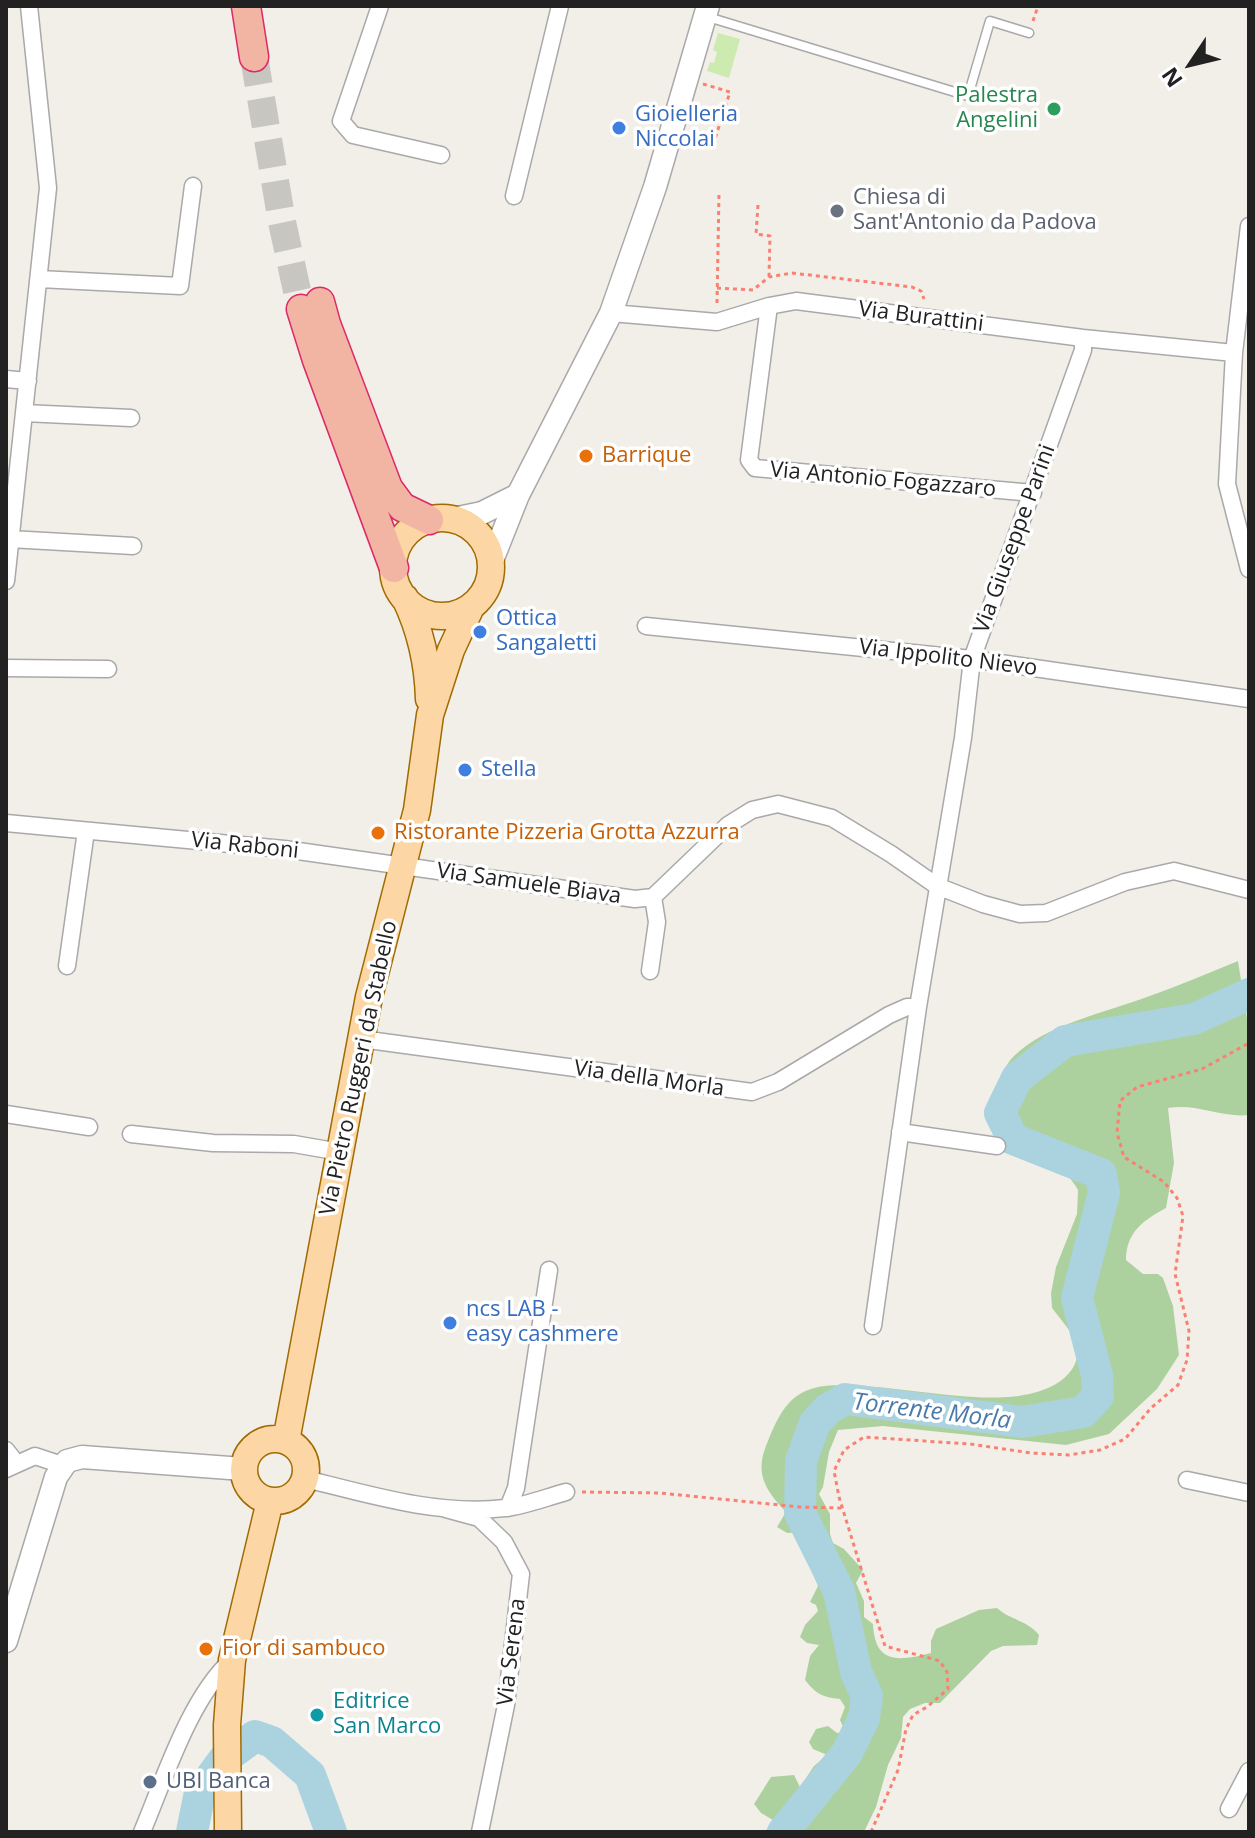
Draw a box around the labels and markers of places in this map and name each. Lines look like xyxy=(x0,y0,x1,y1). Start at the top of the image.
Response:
place label: Palestra Angelini xyxy=(955,83,1038,134)
marker: Palestra Angelini xyxy=(1045,100,1063,118)
place label: Gioielleria Niccolai xyxy=(635,102,738,154)
marker: Gioielleria Niccolai xyxy=(610,119,628,137)
place label: Chiesa di Sant'Antonio da Padova xyxy=(853,185,1097,236)
marker: Chiesa di Sant'Antonio da Padova xyxy=(828,202,846,220)
place label: Barrique xyxy=(602,443,691,469)
marker: Barrique xyxy=(577,447,595,465)
place label: Ottica Sangaletti xyxy=(496,606,597,658)
marker: Ottica Sangaletti xyxy=(471,623,489,641)
place label: Stella xyxy=(481,757,537,783)
marker: Stella xyxy=(456,761,474,779)
place label: Ristorante Pizzeria Grotta Azzurra xyxy=(394,820,740,846)
marker: Ristorante Pizzeria Grotta Azzurra xyxy=(369,824,387,842)
place label: ncs LAB - easy cashmere xyxy=(466,1297,619,1348)
marker: ncs LAB - easy cashmere xyxy=(441,1314,459,1332)
place label: Fior di sambuco xyxy=(222,1636,385,1662)
marker: Fior di sambuco xyxy=(197,1640,215,1658)
place label: Editrice San Marco xyxy=(333,1689,441,1740)
marker: Editrice San Marco xyxy=(308,1706,326,1724)
place label: UBI Banca xyxy=(166,1769,271,1795)
marker: UBI Banca xyxy=(141,1773,159,1791)

